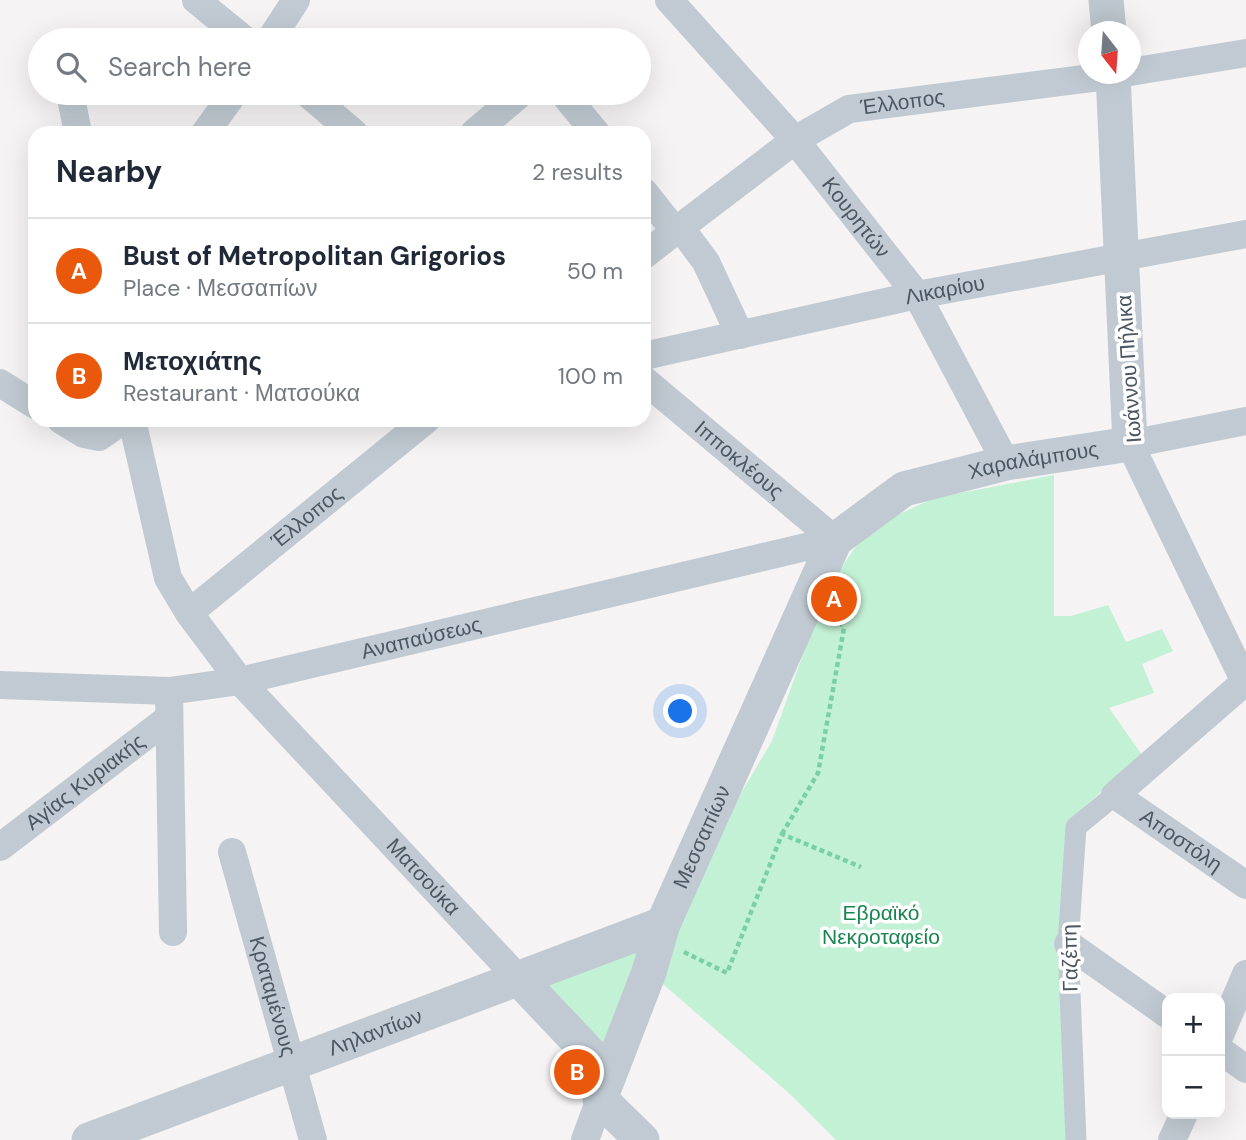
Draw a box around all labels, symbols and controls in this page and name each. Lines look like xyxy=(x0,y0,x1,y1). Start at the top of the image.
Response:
north arrow xyxy=(1078,21,1141,84)
search box xyxy=(28,28,651,105)
icon: search xyxy=(52,48,90,86)
text: Search here xyxy=(108,50,251,84)
street label: Έλλοπος xyxy=(858,83,946,122)
text: Nearby xyxy=(56,152,162,191)
text: 2 results xyxy=(532,157,623,187)
street label: Κουρητών xyxy=(815,171,897,264)
text: Bust of Metropolitan Grigorios xyxy=(123,239,506,273)
text: A xyxy=(71,256,87,286)
text: 50 m xyxy=(567,256,623,286)
street label: Λικαρίου xyxy=(902,269,987,311)
text: Place · Μεσσαπίων xyxy=(123,273,318,303)
street label: Ιωάννου Πήλικα xyxy=(1110,294,1148,444)
text: Μετοχιάτης xyxy=(123,344,262,378)
text: B xyxy=(72,361,86,391)
text: 100 m xyxy=(558,361,623,391)
text: Restaurant · Ματσούκα xyxy=(123,378,360,408)
street label: Ιπποκλέους xyxy=(689,414,790,505)
street label: Χαραλάμπους xyxy=(965,435,1100,486)
street label: Έλλοπος xyxy=(265,480,348,555)
pin: A xyxy=(811,573,857,625)
street label: Αναπαύσεως xyxy=(358,610,484,666)
your location xyxy=(663,694,697,728)
street label: Αγίας Κυριακής xyxy=(20,727,150,837)
street label: Μεσσαπίων xyxy=(667,781,737,893)
street label: Αποστόλη xyxy=(1135,802,1228,879)
street label: Ματσούκα xyxy=(380,832,466,921)
park label: Εβραϊκό Νεκροταφείο xyxy=(822,899,940,951)
street label: Γαζέπη xyxy=(1055,924,1085,992)
street label: Κραταμένους xyxy=(242,933,303,1060)
map controls xyxy=(1162,993,1225,1119)
button: + xyxy=(1162,993,1225,1056)
street label: Ληλαντίων xyxy=(324,1002,426,1063)
pin: B xyxy=(554,1046,600,1098)
button: − xyxy=(1162,1056,1225,1119)

